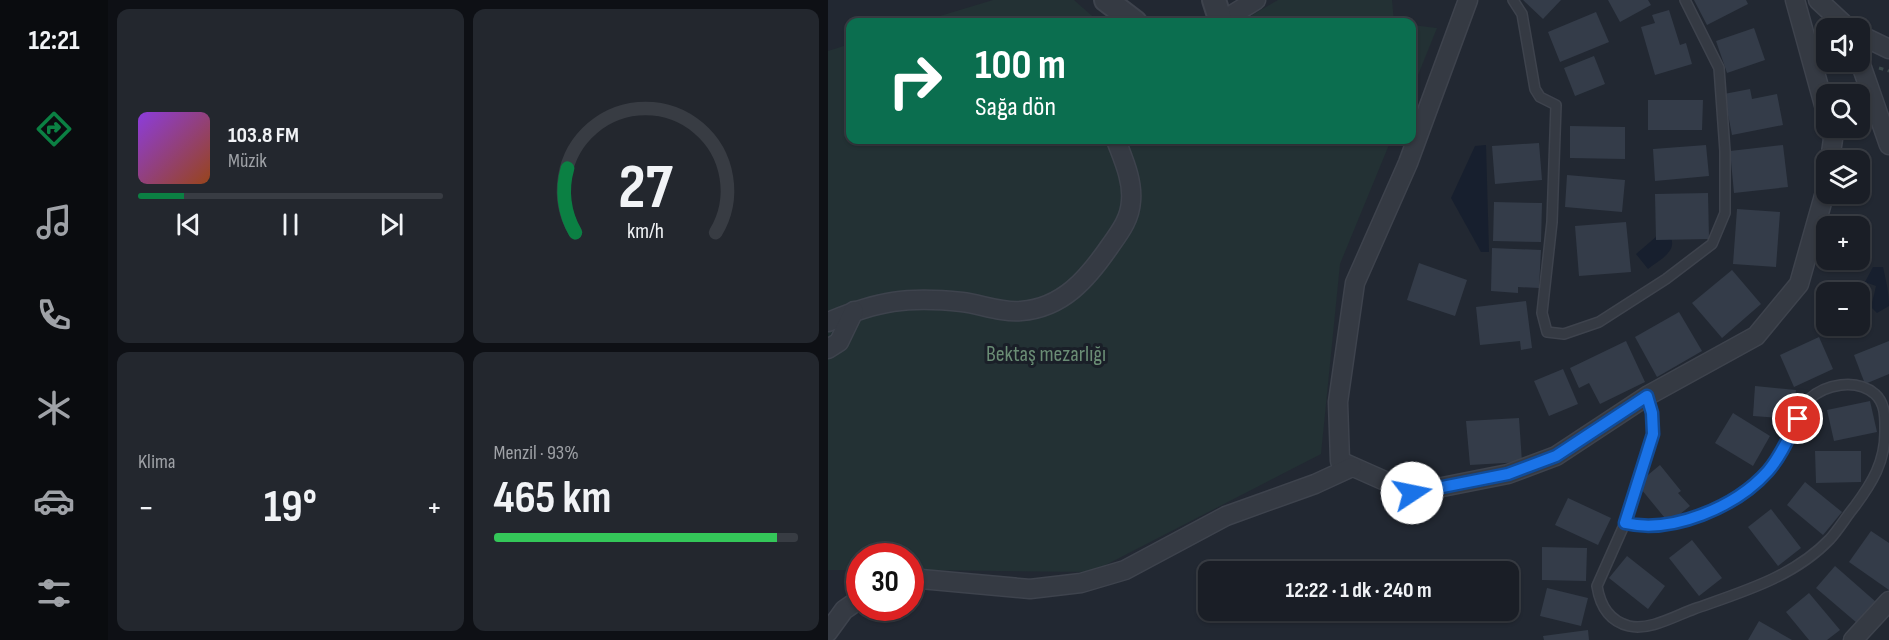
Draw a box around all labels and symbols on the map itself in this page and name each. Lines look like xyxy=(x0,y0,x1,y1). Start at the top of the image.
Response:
park label: Bektaş mezarlığı xyxy=(986,341,1106,368)
pin xyxy=(1772,393,1823,444)
position arrow xyxy=(1380,461,1444,525)
speed limit sign: 30 xyxy=(846,543,924,621)

